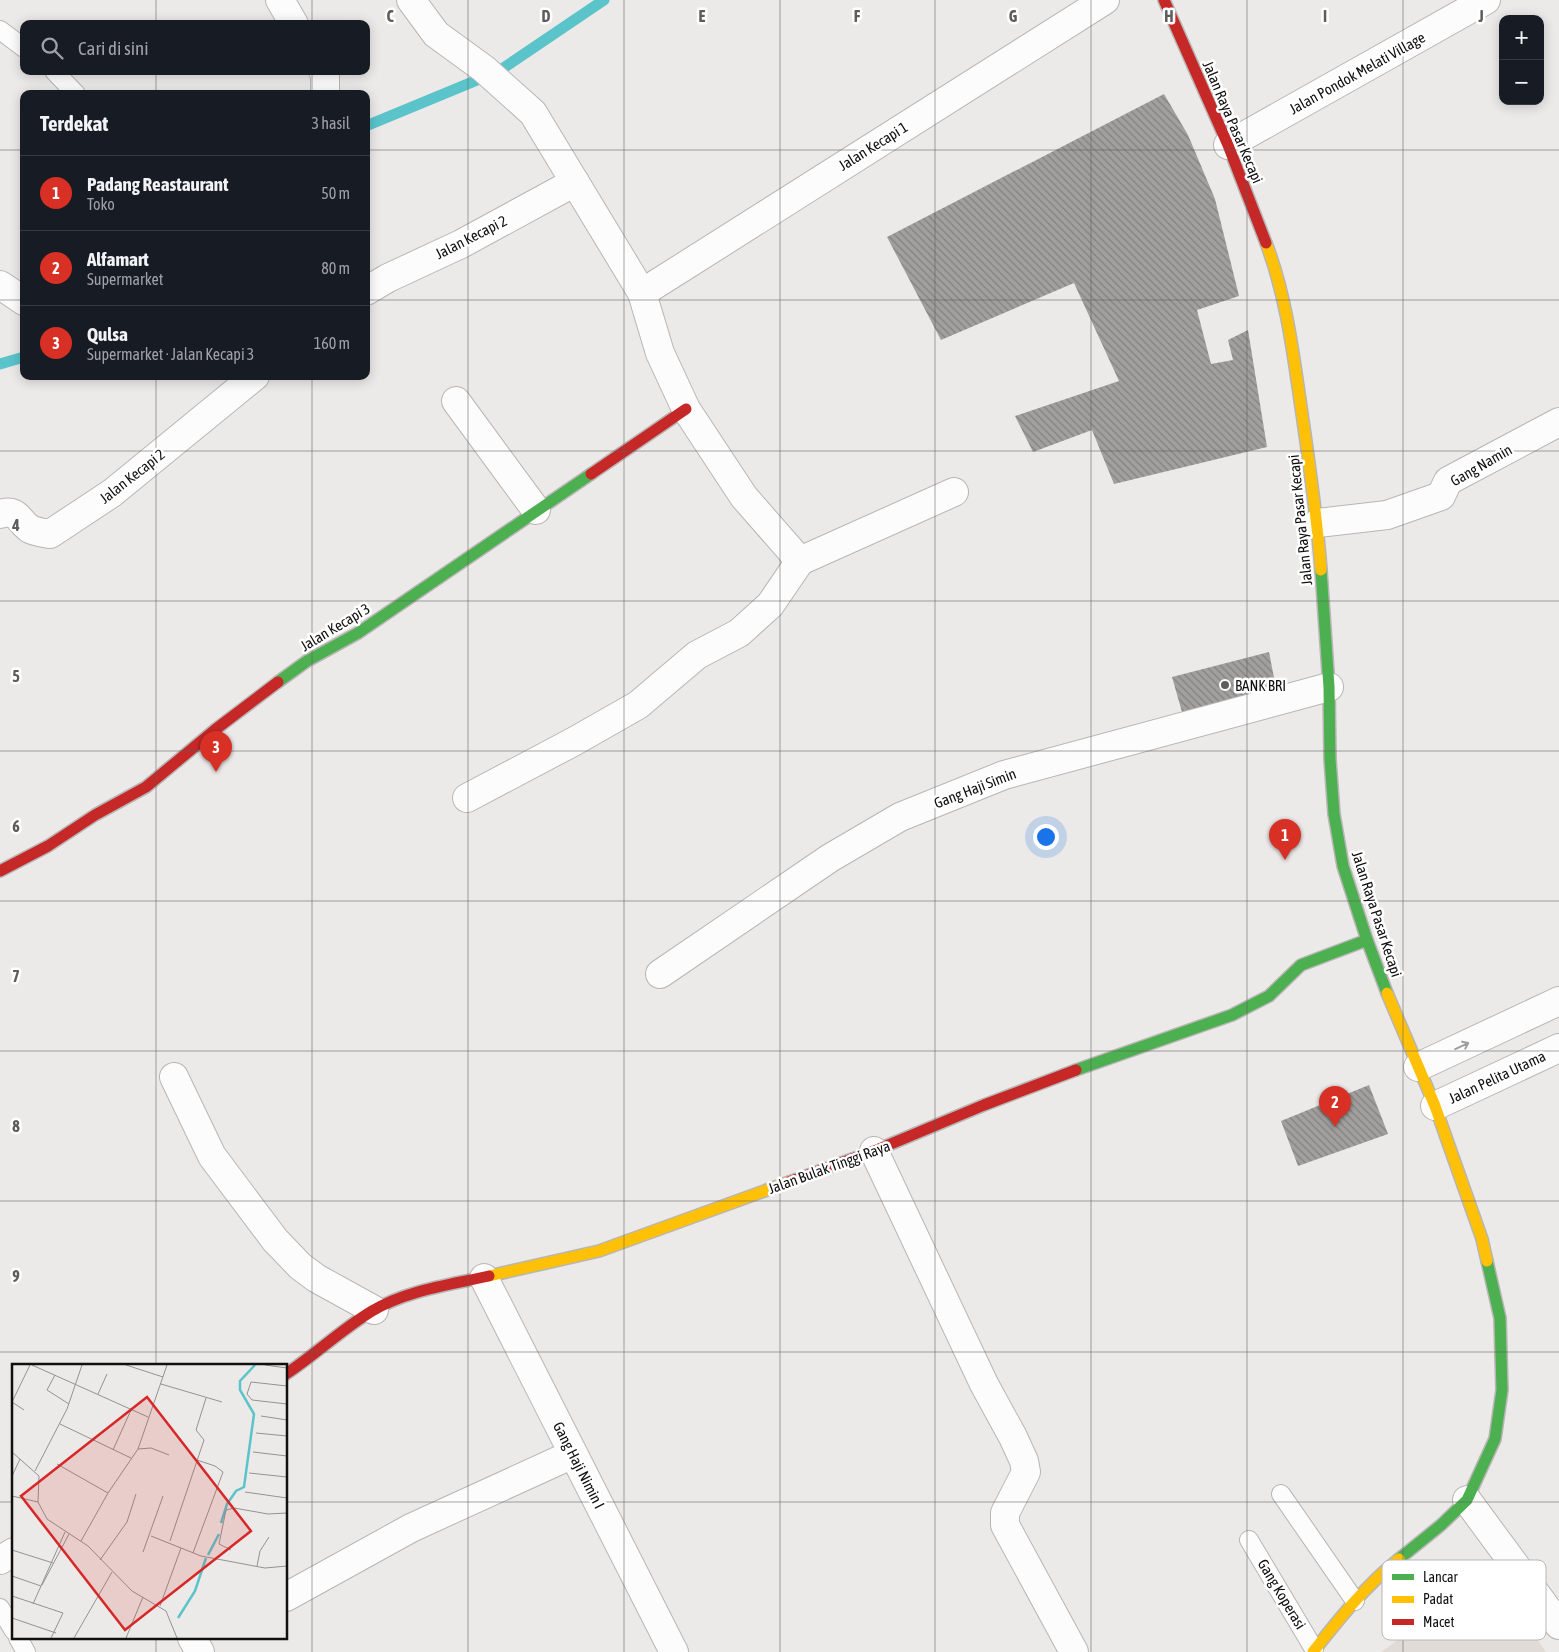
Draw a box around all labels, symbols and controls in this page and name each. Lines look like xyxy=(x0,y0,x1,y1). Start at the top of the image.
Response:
text: C xyxy=(386,7,394,25)
text: D xyxy=(542,7,551,25)
text: E xyxy=(699,7,706,25)
text: F xyxy=(854,7,861,25)
text: G xyxy=(1009,7,1018,25)
text: H xyxy=(1164,7,1174,25)
text: I xyxy=(1323,7,1327,25)
text: J xyxy=(1477,7,1484,25)
map controls xyxy=(1499,15,1544,105)
button: + xyxy=(1499,15,1544,60)
search box xyxy=(20,20,370,75)
street label: Jalan Pondok Melati Village xyxy=(1286,28,1428,117)
icon: search xyxy=(38,34,66,62)
text: Cari di sini xyxy=(78,37,149,59)
street label: Jalan Raya Pasar Kecapi xyxy=(1200,58,1266,186)
button: − xyxy=(1499,60,1544,105)
text: Terdekat xyxy=(40,111,108,135)
text: 3 hasil xyxy=(312,114,350,132)
street label: Jalan Kecapi 1 xyxy=(835,118,911,174)
text: Padang Reastaurant xyxy=(87,173,229,195)
text: 1 xyxy=(52,184,60,202)
text: 50 m xyxy=(321,184,350,202)
text: Toko xyxy=(87,195,115,213)
street label: Jalan Kecapi 2 xyxy=(432,212,510,262)
text: Alfamart xyxy=(87,248,149,270)
text: 2 xyxy=(52,259,60,277)
text: 80 m xyxy=(321,259,350,277)
text: Supermarket xyxy=(87,270,163,288)
text: Qulsa xyxy=(87,323,128,345)
text: 3 xyxy=(52,334,60,352)
text: 160 m xyxy=(314,334,350,352)
text: Supermarket · Jalan Kecapi 3 xyxy=(87,345,254,363)
street label: Gang Namin xyxy=(1447,441,1515,489)
street label: Jalan Kecapi 2 xyxy=(96,445,168,507)
street label: Jalan Raya Pasar Kecapi xyxy=(1285,454,1315,586)
text: 4 xyxy=(11,516,20,534)
street label: Jalan Kecapi 3 xyxy=(297,600,373,654)
text: 5 xyxy=(12,667,20,685)
place label: BANK BRI xyxy=(1235,677,1286,694)
marker: BANK BRI xyxy=(1219,679,1231,691)
pin: 3 xyxy=(200,731,232,772)
street label: Gang Haji Simin xyxy=(932,765,1018,811)
text: 6 xyxy=(12,817,20,835)
pin: 1 xyxy=(1269,819,1301,860)
your location xyxy=(1033,824,1059,850)
street label: Jalan Raya Pasar Kecapi xyxy=(1349,849,1405,979)
text: 7 xyxy=(12,967,20,985)
one-way arrow xyxy=(1454,1041,1469,1050)
street label: Jalan Pelita Utama xyxy=(1446,1047,1548,1107)
pin: 2 xyxy=(1319,1086,1351,1127)
text: 8 xyxy=(12,1117,20,1135)
street label: Jalan Bulak Tinggi Raya xyxy=(766,1137,892,1197)
text: 9 xyxy=(12,1267,20,1285)
inset map xyxy=(12,1364,288,1640)
street label: Gang Haji Nimin I xyxy=(550,1419,608,1511)
street label: Gang Koperasi xyxy=(1254,1556,1310,1632)
legend xyxy=(1382,1560,1546,1640)
text: Lancar xyxy=(1423,1569,1458,1585)
text: Padat xyxy=(1423,1591,1453,1607)
text: Macet xyxy=(1423,1614,1454,1630)

